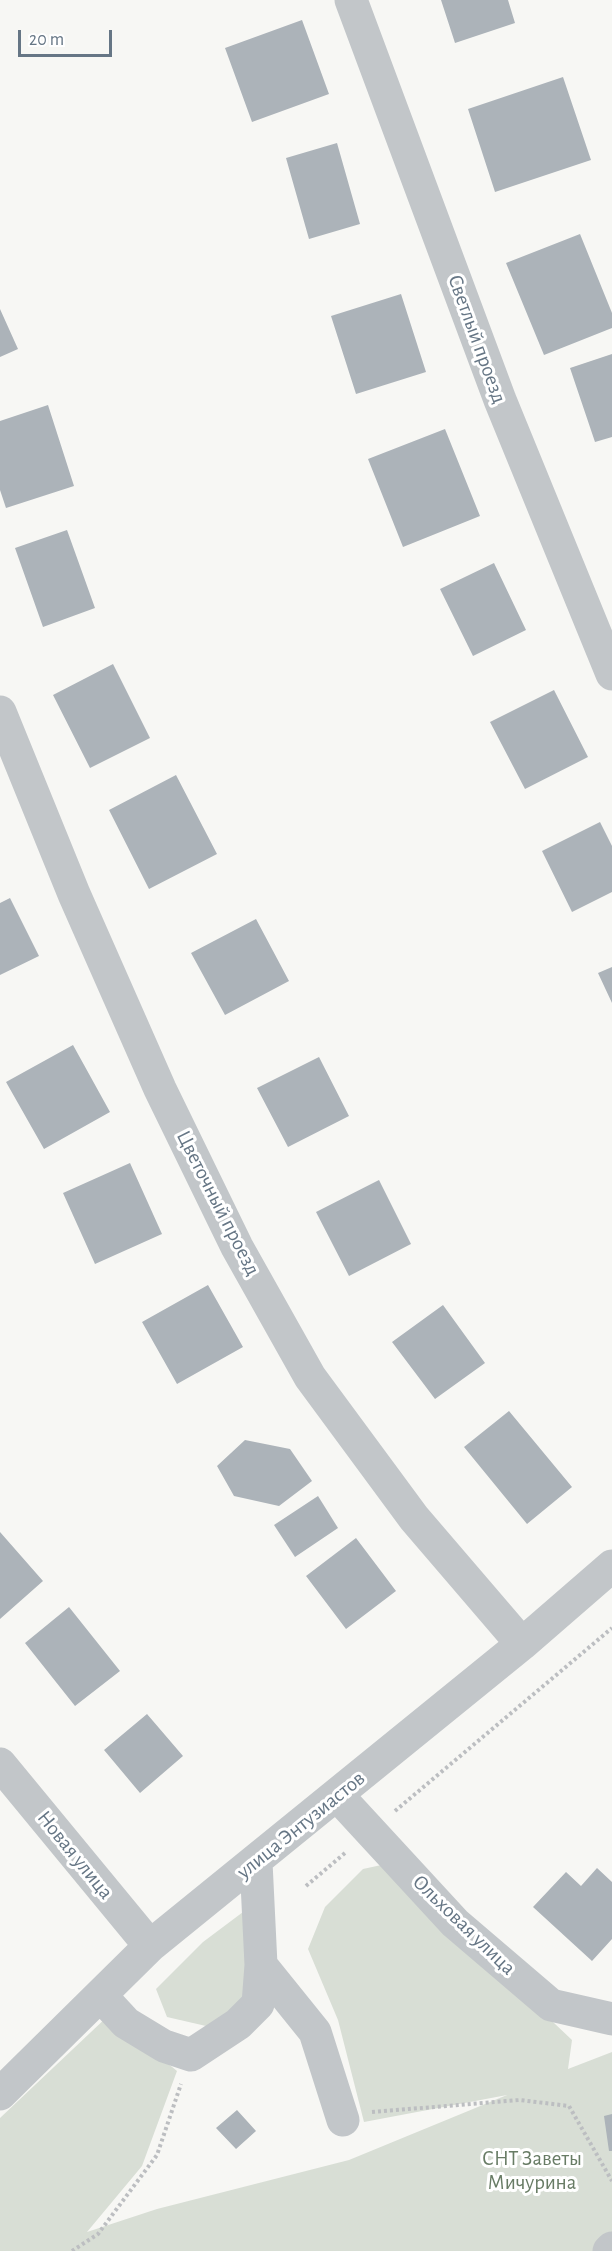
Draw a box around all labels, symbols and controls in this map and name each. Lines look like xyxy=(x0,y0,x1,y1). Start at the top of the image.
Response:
scale bar xyxy=(21,18,116,56)
text: 20 m xyxy=(29,31,64,49)
street label: Светлый проезд xyxy=(442,271,512,407)
street label: Цветочный проезд xyxy=(171,1126,265,1280)
street label: улица Энтузиастов xyxy=(232,1766,370,1884)
street label: Новая улица xyxy=(32,1806,118,1904)
street label: Ольховая улица xyxy=(407,1870,521,1980)
park label: СНТ Заветы Мичурина xyxy=(482,2146,582,2196)

